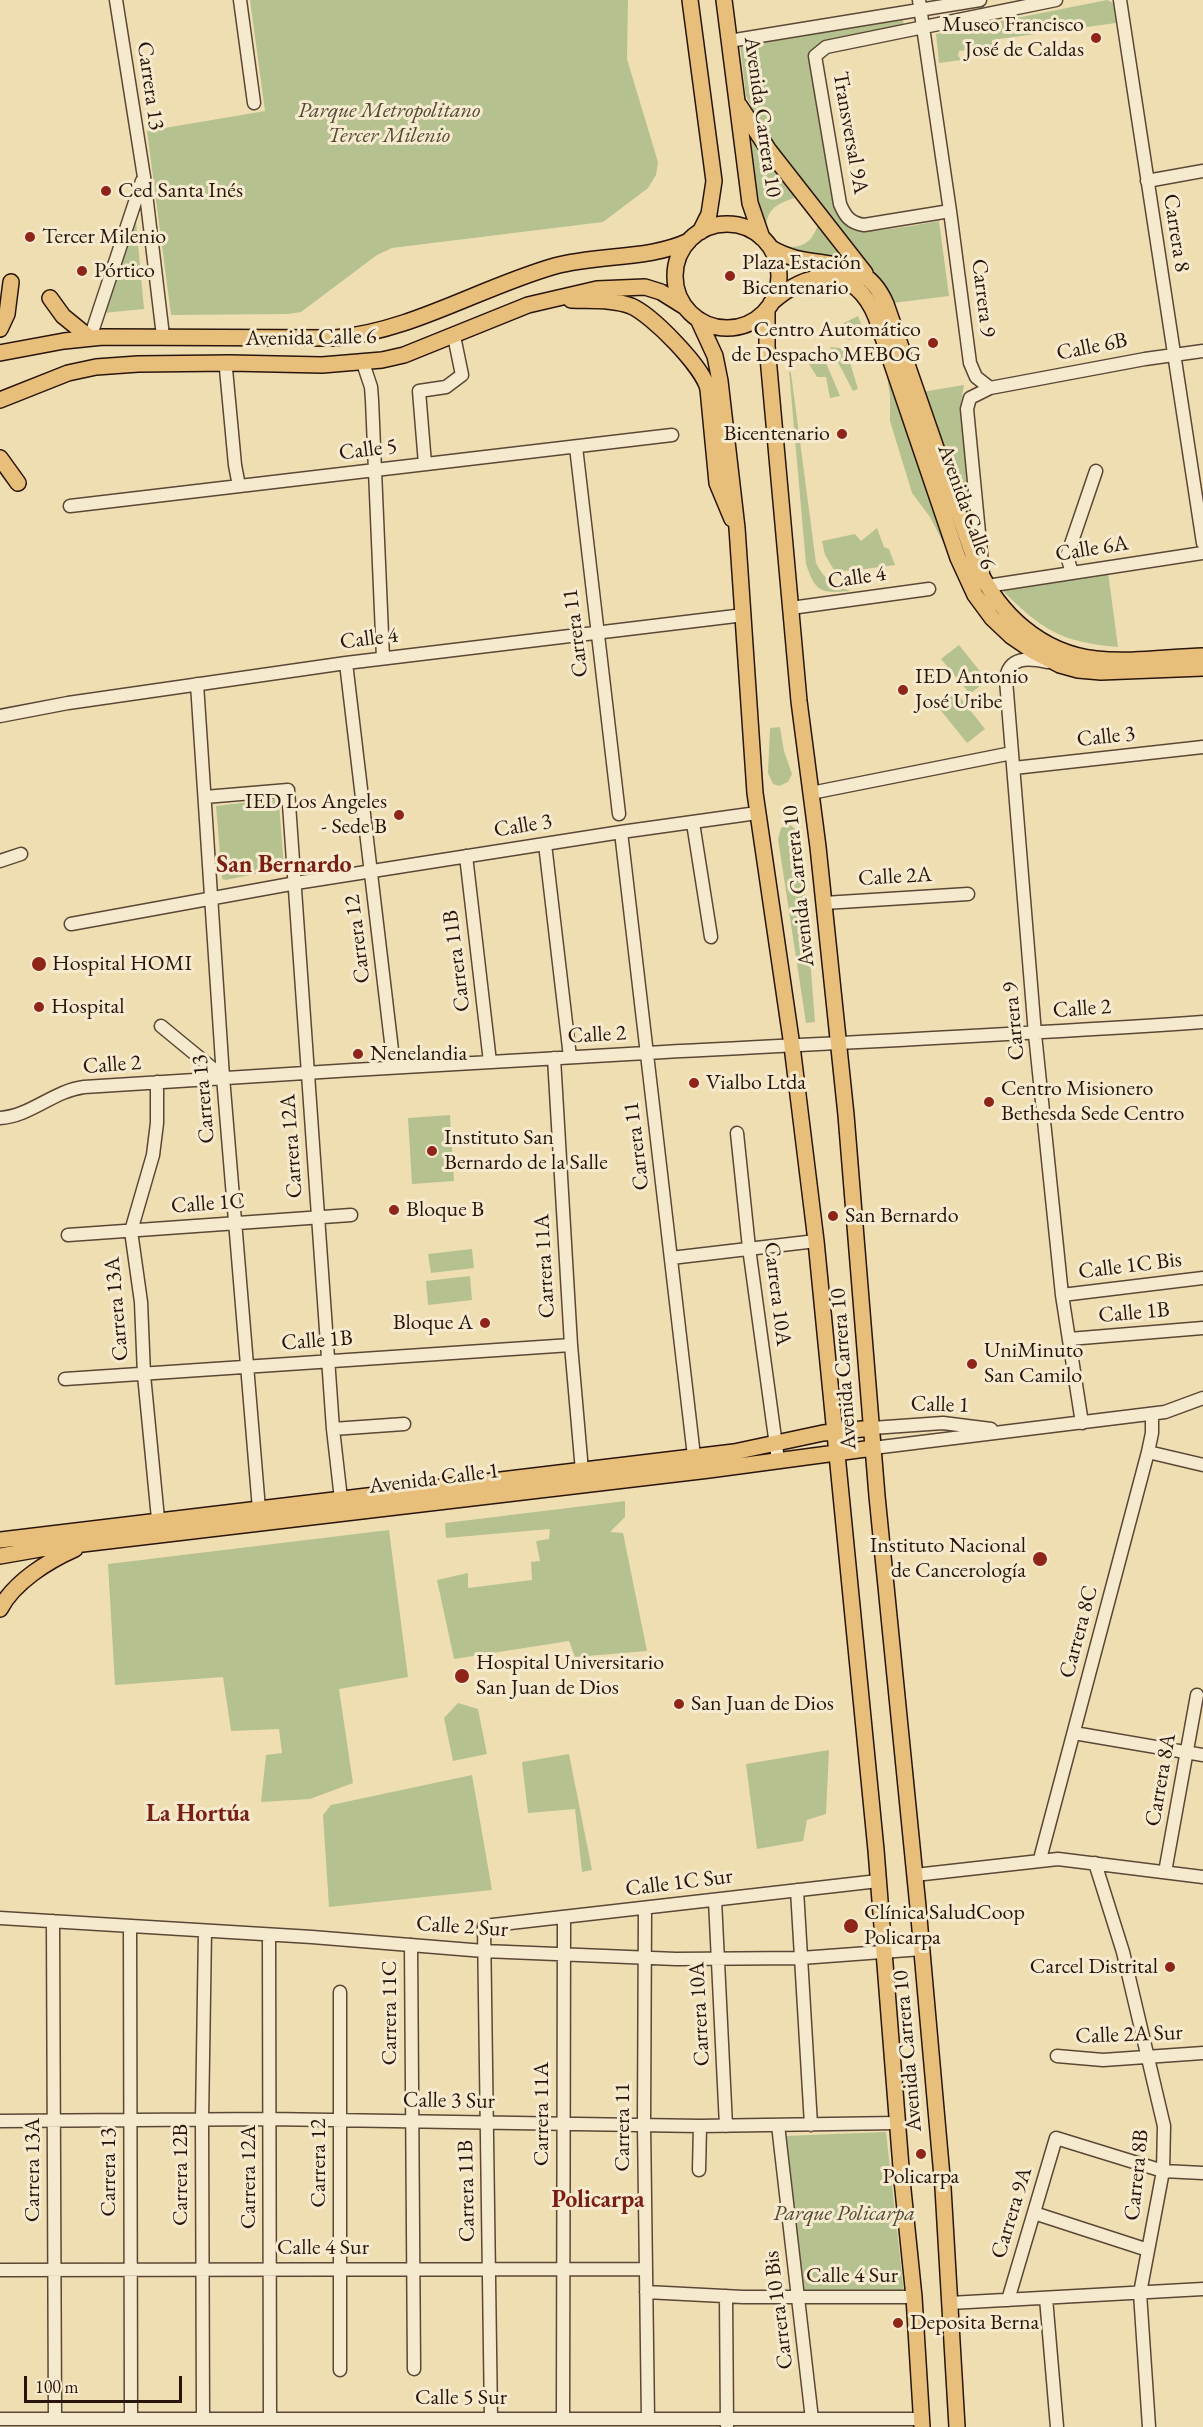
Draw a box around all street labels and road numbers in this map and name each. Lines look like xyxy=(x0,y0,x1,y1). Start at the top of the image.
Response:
street label: Avenida Carrera 10 xyxy=(738,35,786,199)
street label: Carrera 13 xyxy=(131,40,169,132)
street label: Transversal 9A xyxy=(826,70,874,196)
street label: Carrera 8 xyxy=(1157,192,1195,274)
street label: Carrera 9 xyxy=(965,257,1001,339)
street label: Avenida Calle 6 xyxy=(245,324,377,352)
street label: Calle 6B xyxy=(1054,327,1130,367)
street label: Calle 5 xyxy=(337,433,399,467)
street label: Avenida Calle 6 xyxy=(931,441,1001,573)
street label: Calle 6A xyxy=(1054,530,1130,568)
street label: Calle 4 xyxy=(826,561,888,595)
street label: Carrera 11 xyxy=(557,587,595,679)
street label: Calle 4 xyxy=(338,622,400,656)
street label: Calle 3 xyxy=(1076,721,1136,753)
street label: Avenida Carrera 10 xyxy=(777,804,821,968)
street label: Calle 3 xyxy=(492,808,554,844)
street label: Calle 2A xyxy=(857,862,933,892)
street label: Carrera 12 xyxy=(339,893,377,985)
street label: Carrera 11B xyxy=(438,909,476,1013)
street label: Carrera 9 xyxy=(997,981,1031,1061)
street label: Calle 2 xyxy=(1052,994,1112,1024)
street label: Calle 2 xyxy=(567,1020,627,1050)
street label: Calle 2 xyxy=(82,1050,142,1080)
street label: Carrera 13 xyxy=(187,1053,221,1145)
street label: Carrera 12A xyxy=(275,1093,309,1199)
street label: Carrera 11 xyxy=(618,1100,656,1192)
street label: Calle 1C xyxy=(170,1188,246,1220)
street label: Carrera 11A xyxy=(529,1213,561,1319)
street label: Carrera 10A xyxy=(758,1241,796,1347)
street label: Calle 1C Bis xyxy=(1077,1247,1183,1285)
street label: Carrera 13A xyxy=(99,1256,135,1362)
street label: Avenida Carrera 10 xyxy=(825,1287,863,1451)
street label: Calle 1B xyxy=(1097,1297,1171,1329)
street label: Calle 1B xyxy=(280,1325,354,1357)
street label: Calle 1 xyxy=(910,1391,970,1419)
street label: Avenida Calle 1 xyxy=(367,1458,501,1500)
street label: Carrera 8C xyxy=(1054,1583,1104,1681)
street label: Carrera 8A xyxy=(1140,1731,1182,1829)
street label: Calle 1C Sur xyxy=(624,1863,734,1903)
street label: Calle 2 Sur xyxy=(415,1911,509,1943)
street label: Carrera 11C xyxy=(377,1961,403,2065)
street label: Carrera 10A xyxy=(684,1961,716,2067)
street label: Avenida Carrera 10 xyxy=(888,1969,928,2133)
street label: Calle 2A Sur xyxy=(1075,2020,1183,2050)
street label: Carrera 11A xyxy=(529,2062,555,2166)
street label: Carrera 11 xyxy=(610,2082,636,2172)
street label: Calle 3 Sur xyxy=(403,2087,495,2115)
street label: Carrera 13A xyxy=(20,2118,46,2222)
street label: Carrera 12 xyxy=(306,2118,332,2208)
street label: Carrera 12B xyxy=(168,2124,194,2226)
street label: Carrera 12A xyxy=(236,2125,262,2229)
street label: Carrera 13 xyxy=(96,2127,122,2217)
street label: Carrera 8B xyxy=(1119,2128,1155,2222)
street label: Carrera 11B xyxy=(453,2140,481,2242)
street label: Carrera 9A xyxy=(986,2164,1038,2262)
street label: Calle 4 Sur xyxy=(277,2235,369,2261)
street label: Carrera 10 Bis xyxy=(759,2249,799,2371)
street label: Calle 4 Sur xyxy=(806,2263,898,2289)
street label: Calle 5 Sur xyxy=(415,2385,507,2411)

